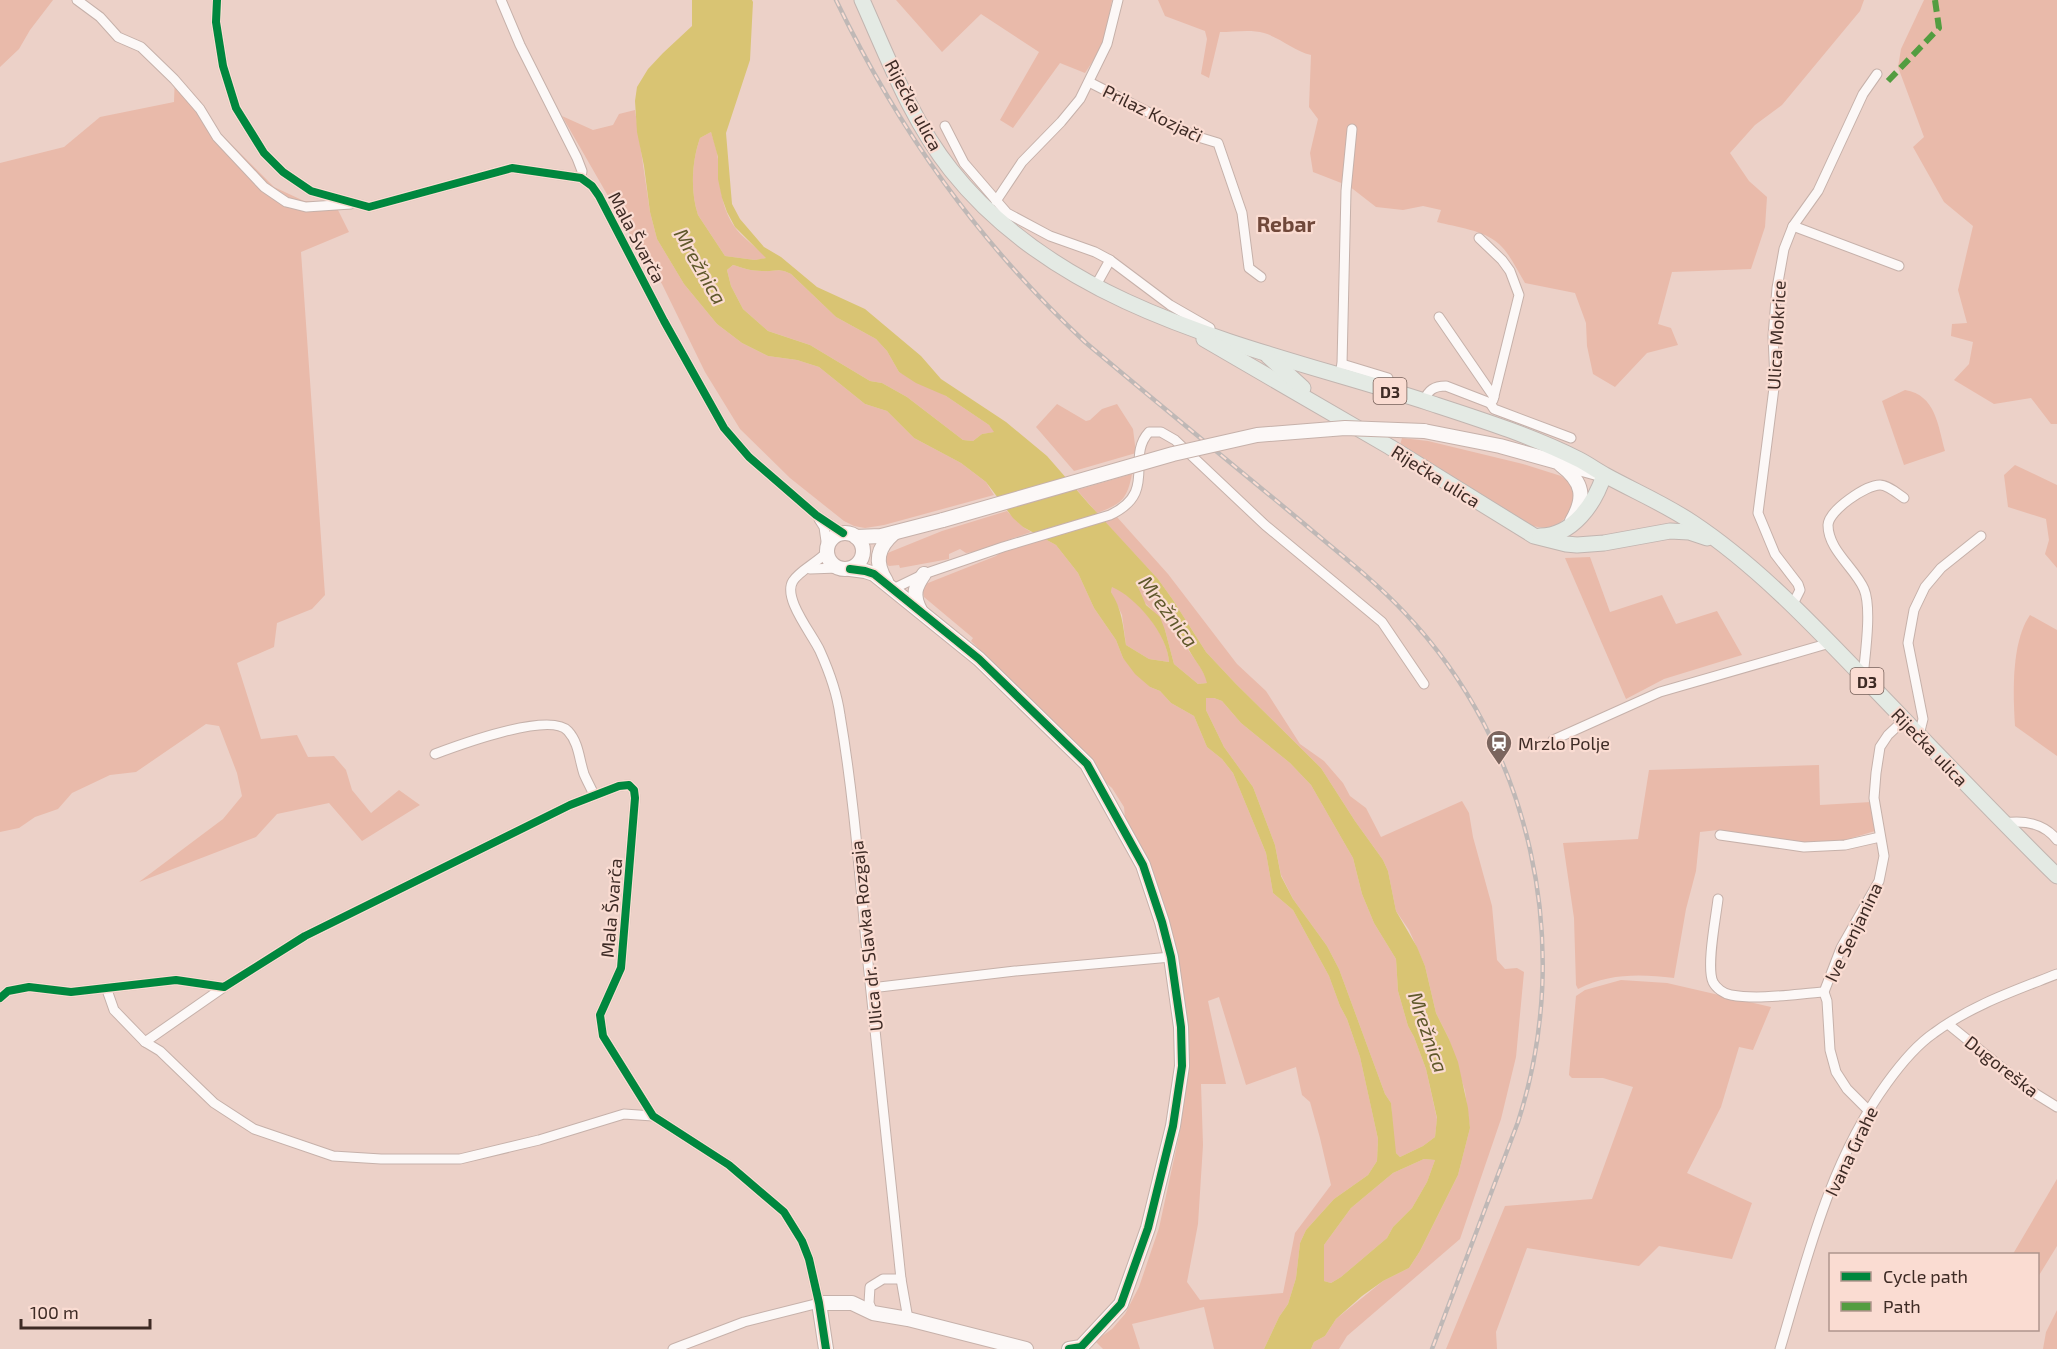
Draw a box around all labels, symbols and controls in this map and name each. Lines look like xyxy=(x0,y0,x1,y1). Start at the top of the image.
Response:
street label: Riječka ulica xyxy=(881,56,947,154)
street label: Prilaz Kozjači xyxy=(1100,79,1206,147)
street label: Mala Švarča xyxy=(604,188,670,286)
district label: Rebar xyxy=(1257,211,1315,236)
water label: Mrežnica xyxy=(670,224,732,308)
street label: Ulica Mokrice xyxy=(1762,280,1790,390)
road number: D3 xyxy=(1374,378,1406,404)
street label: Riječka ulica xyxy=(1388,440,1484,512)
water label: Mrežnica xyxy=(1134,570,1204,652)
road number: D3 xyxy=(1850,668,1884,694)
street label: Riječka ulica xyxy=(1887,703,1973,791)
station icon: Mrzlo Polje xyxy=(1484,728,1514,766)
place label: Mrzlo Polje xyxy=(1518,732,1610,754)
street label: Ulica dr. Slavka Rozgaja xyxy=(845,839,887,1033)
street label: Mala Švarča xyxy=(596,857,626,959)
street label: Ive Senjanina xyxy=(1820,879,1886,985)
water label: Mrežnica xyxy=(1404,989,1454,1075)
street label: Dugoreška xyxy=(1961,1030,2043,1102)
street label: Ivana Grahe xyxy=(1820,1103,1882,1199)
legend xyxy=(1829,1253,2039,1331)
text: Cycle path xyxy=(1883,1265,1968,1287)
scale bar xyxy=(21,1292,150,1330)
text: Path xyxy=(1883,1295,1921,1317)
text: 100 m xyxy=(30,1301,79,1323)

